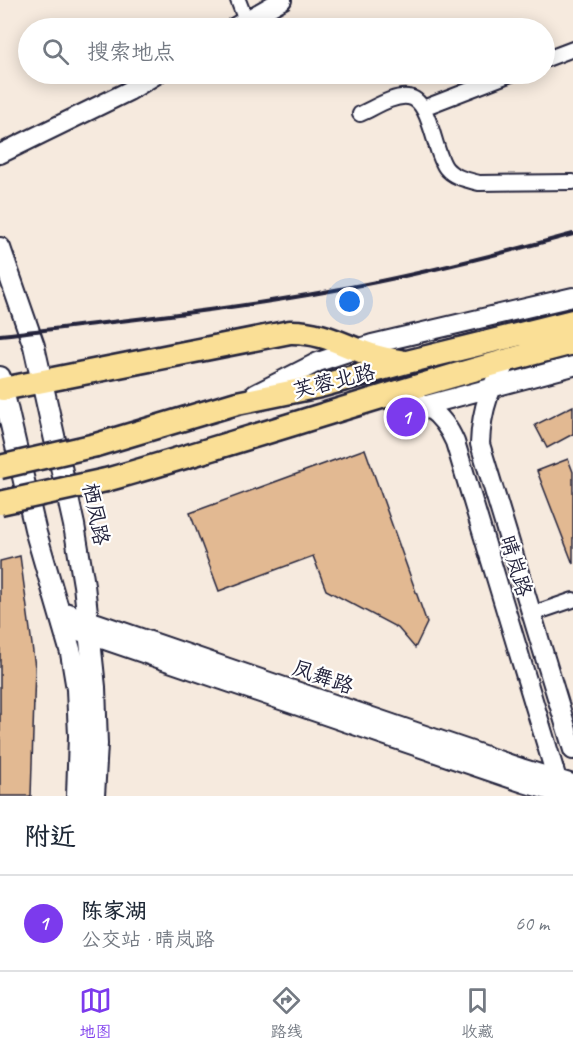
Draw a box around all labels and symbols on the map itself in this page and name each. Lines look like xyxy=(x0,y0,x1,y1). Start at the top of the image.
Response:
your location xyxy=(335,287,364,316)
street label: 芙蓉北路 xyxy=(290,358,378,404)
pin: 1 xyxy=(386,394,426,440)
street label: 栖凤路 xyxy=(77,481,115,547)
street label: 晴岚路 xyxy=(494,532,538,600)
street label: 凤舞路 xyxy=(289,654,357,700)

